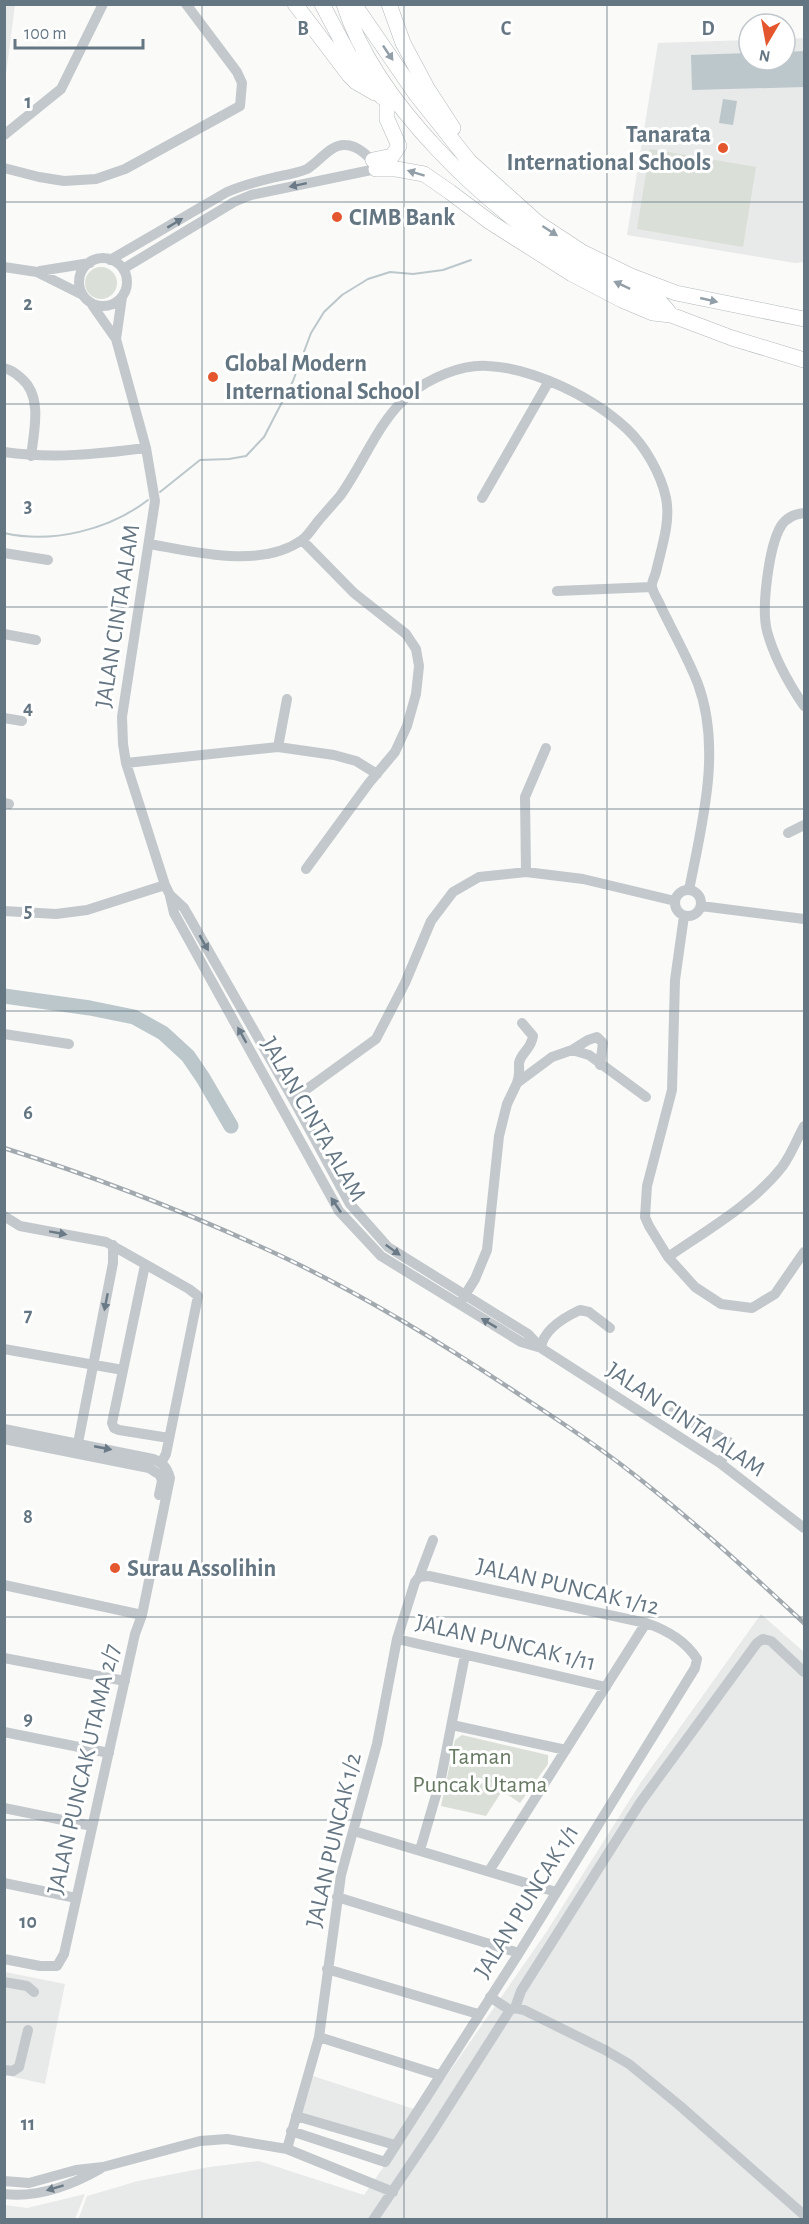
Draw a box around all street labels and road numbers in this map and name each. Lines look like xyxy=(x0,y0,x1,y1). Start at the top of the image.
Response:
street label: JALAN CINTA ALAM xyxy=(92,523,144,710)
street label: JALAN CINTA ALAM xyxy=(256,1033,370,1206)
street label: JALAN CINTA ALAM xyxy=(602,1358,769,1482)
street label: JALAN PUNCAK 1/12 xyxy=(474,1554,662,1620)
street label: JALAN PUNCAK 1/11 xyxy=(413,1611,598,1675)
street label: JALAN PUNCAK UTAMA 2/7 xyxy=(43,1642,125,1897)
street label: JALAN PUNCAK 1/2 xyxy=(302,1750,366,1930)
street label: JALAN PUNCAK 1/1 xyxy=(470,1821,584,1982)

